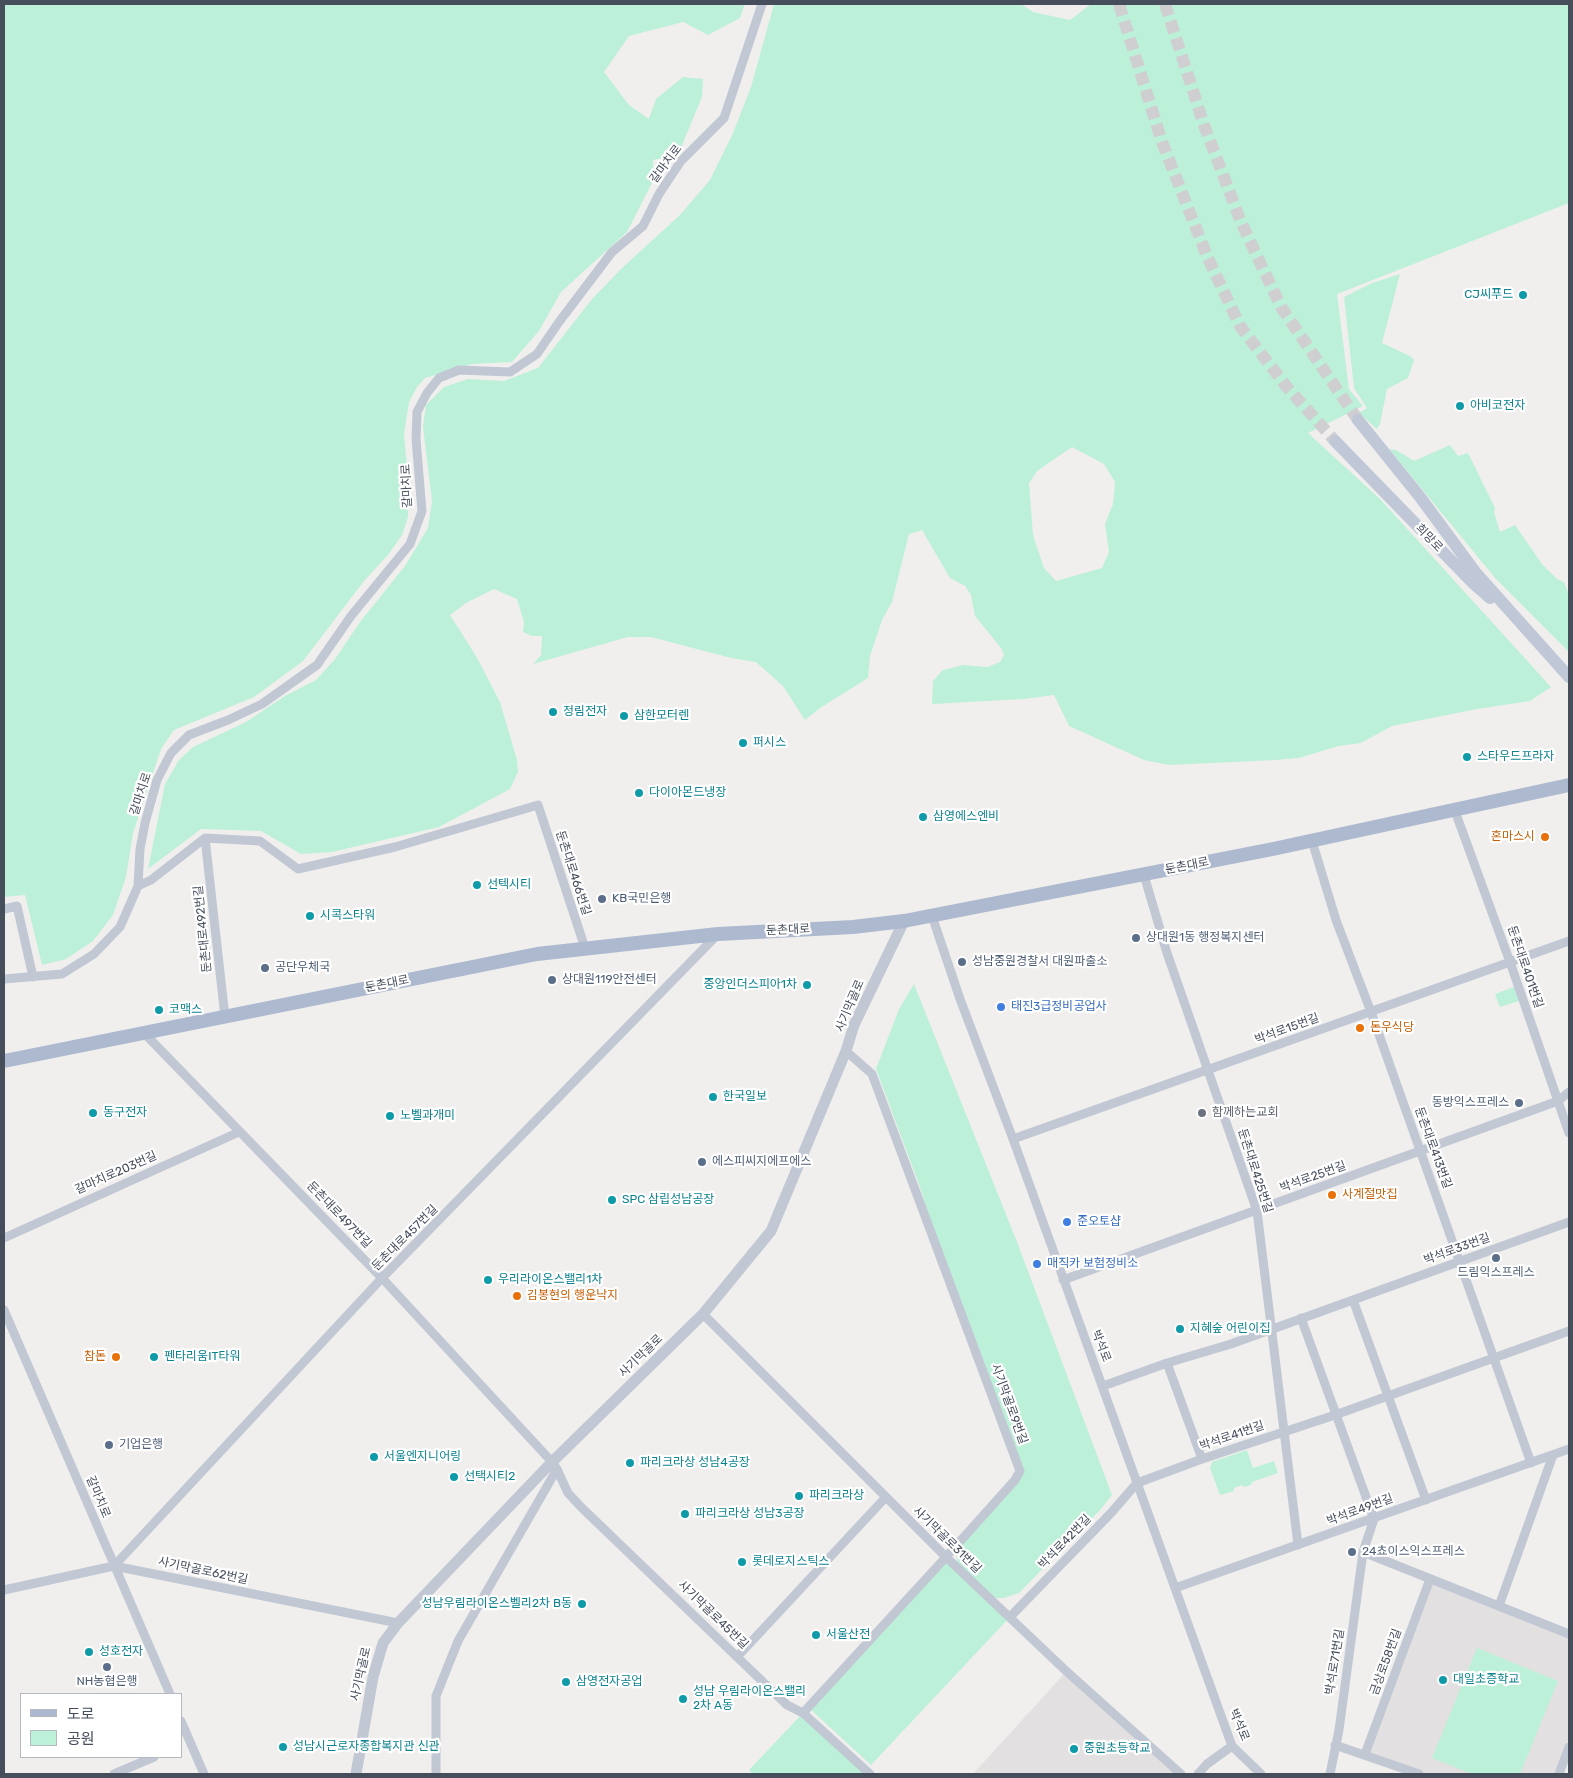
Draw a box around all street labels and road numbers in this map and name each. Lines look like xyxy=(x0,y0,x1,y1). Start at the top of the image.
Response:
street label: 갈마치로 xyxy=(647,142,685,186)
street label: 갈마치로 xyxy=(399,464,415,508)
street label: 희망로 xyxy=(1412,521,1446,555)
street label: 갈마치로 xyxy=(127,771,155,817)
street label: 둔촌대로466번길 xyxy=(553,829,593,917)
street label: 둔촌대로 xyxy=(1164,855,1210,877)
street label: 둔촌대로492번길 xyxy=(191,885,215,973)
street label: 둔촌대로 xyxy=(766,922,810,938)
street label: 둔촌대로401번길 xyxy=(1504,924,1546,1010)
street label: 둔촌대로 xyxy=(364,973,410,995)
street label: 사기막골로 xyxy=(833,978,867,1034)
street label: 박석로15번길 xyxy=(1253,1011,1321,1047)
street label: 둔촌대로413번길 xyxy=(1412,1105,1454,1191)
street label: 둔촌대로425번길 xyxy=(1235,1127,1275,1215)
street label: 갈마치로203번길 xyxy=(73,1149,159,1197)
street label: 박석로25번길 xyxy=(1278,1158,1348,1196)
street label: 둔촌대로497번길 xyxy=(304,1179,374,1251)
street label: 둔촌대로457번길 xyxy=(369,1202,441,1274)
street label: 박석로33번길 xyxy=(1422,1230,1492,1268)
street label: 박석로 xyxy=(1088,1328,1114,1364)
street label: 사기막골로 xyxy=(616,1332,666,1380)
street label: 사기막골로9번길 xyxy=(988,1362,1030,1446)
street label: 박석로41번길 xyxy=(1198,1418,1266,1454)
street label: 갈마치로 xyxy=(83,1474,113,1520)
street label: 박석로49번길 xyxy=(1325,1491,1395,1529)
street label: 사기막골로31번길 xyxy=(910,1504,984,1576)
street label: 박석로42번길 xyxy=(1036,1512,1094,1572)
street label: 사기막골로62번길 xyxy=(157,1554,249,1588)
street label: 사기막골로45번길 xyxy=(675,1578,751,1652)
street label: 금상로58번길 xyxy=(1367,1627,1405,1697)
street label: 박석로71번길 xyxy=(1323,1628,1347,1696)
street label: 사기막골로 xyxy=(348,1645,374,1703)
street label: 박석로 xyxy=(1226,1707,1252,1743)

